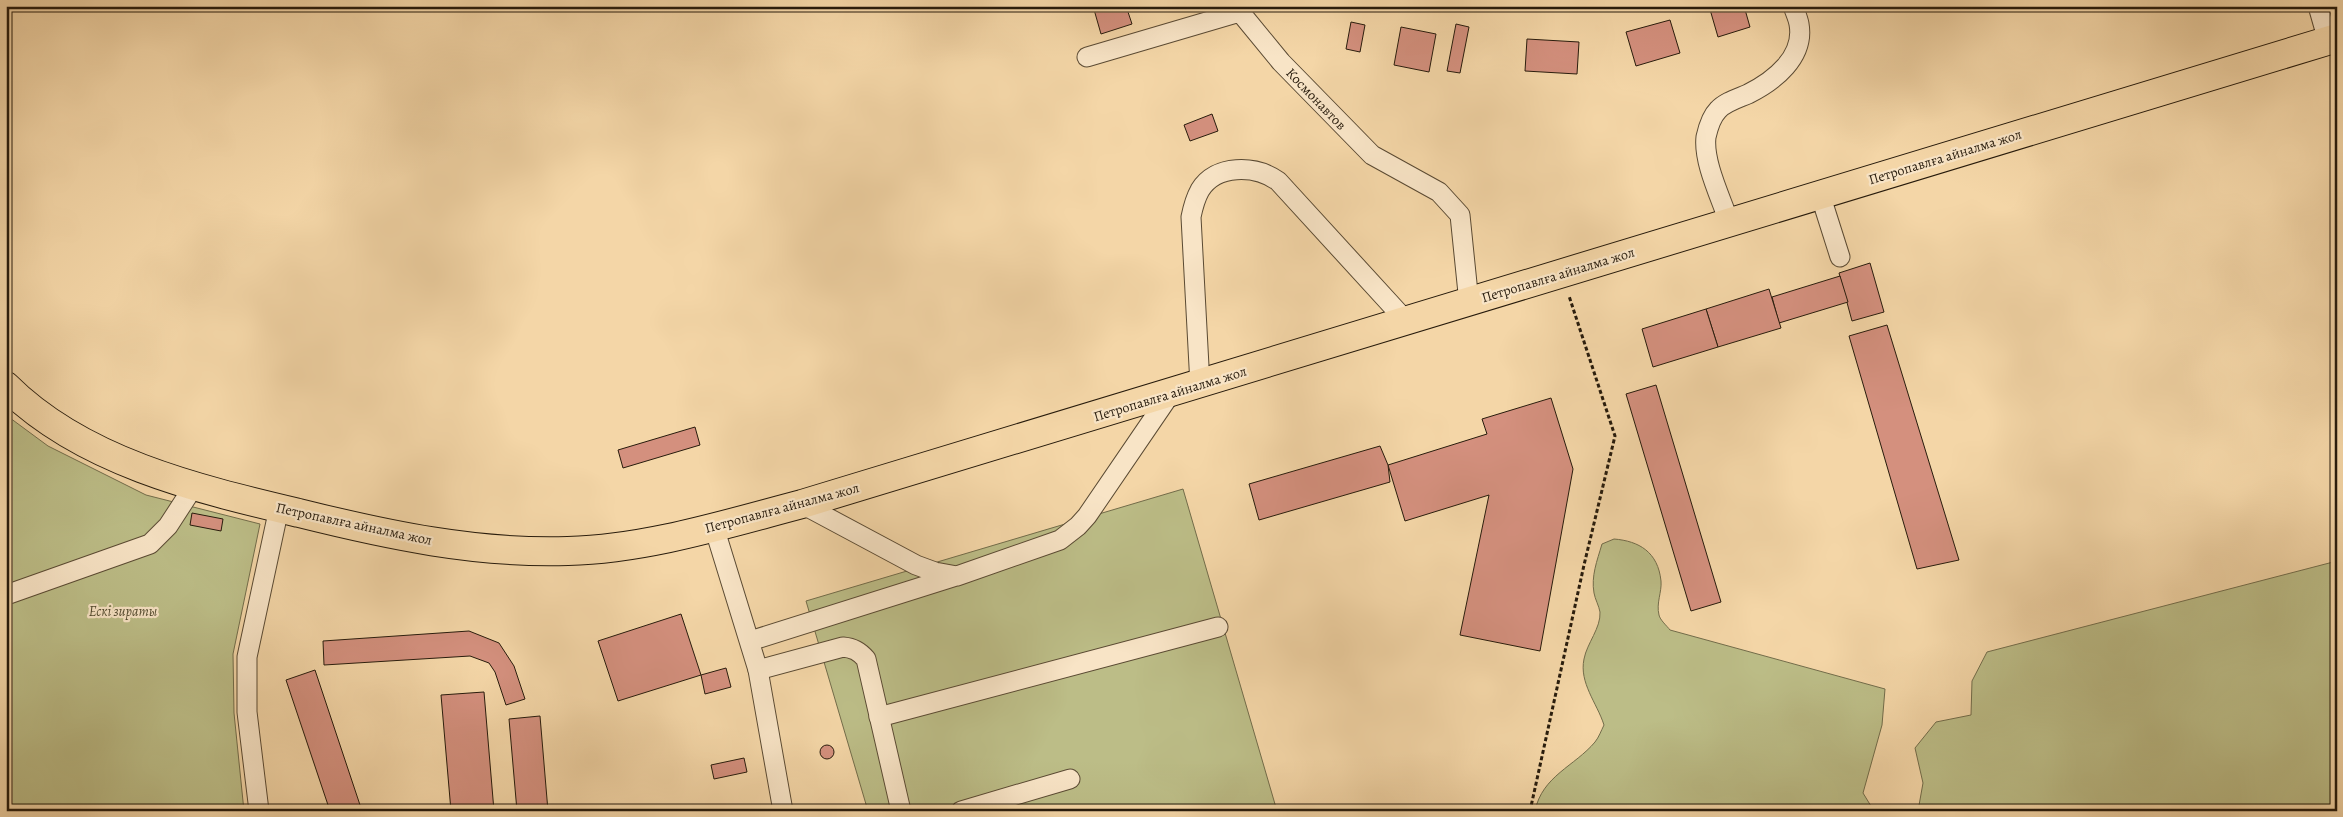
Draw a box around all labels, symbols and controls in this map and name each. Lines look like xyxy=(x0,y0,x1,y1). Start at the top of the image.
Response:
street label: Космонавтов xyxy=(1282,64,1351,134)
street label: Петропавлға айналма жол xyxy=(1866,125,2024,189)
street label: Петропавлға айналма жол xyxy=(1479,243,1637,307)
street label: Петропавлға айналма жол xyxy=(1091,362,1249,426)
street label: Петропавлға айналма жол xyxy=(703,478,861,538)
street label: Петропавлға айналма жол xyxy=(274,498,434,550)
park label: Ескі зираты xyxy=(89,602,158,621)

